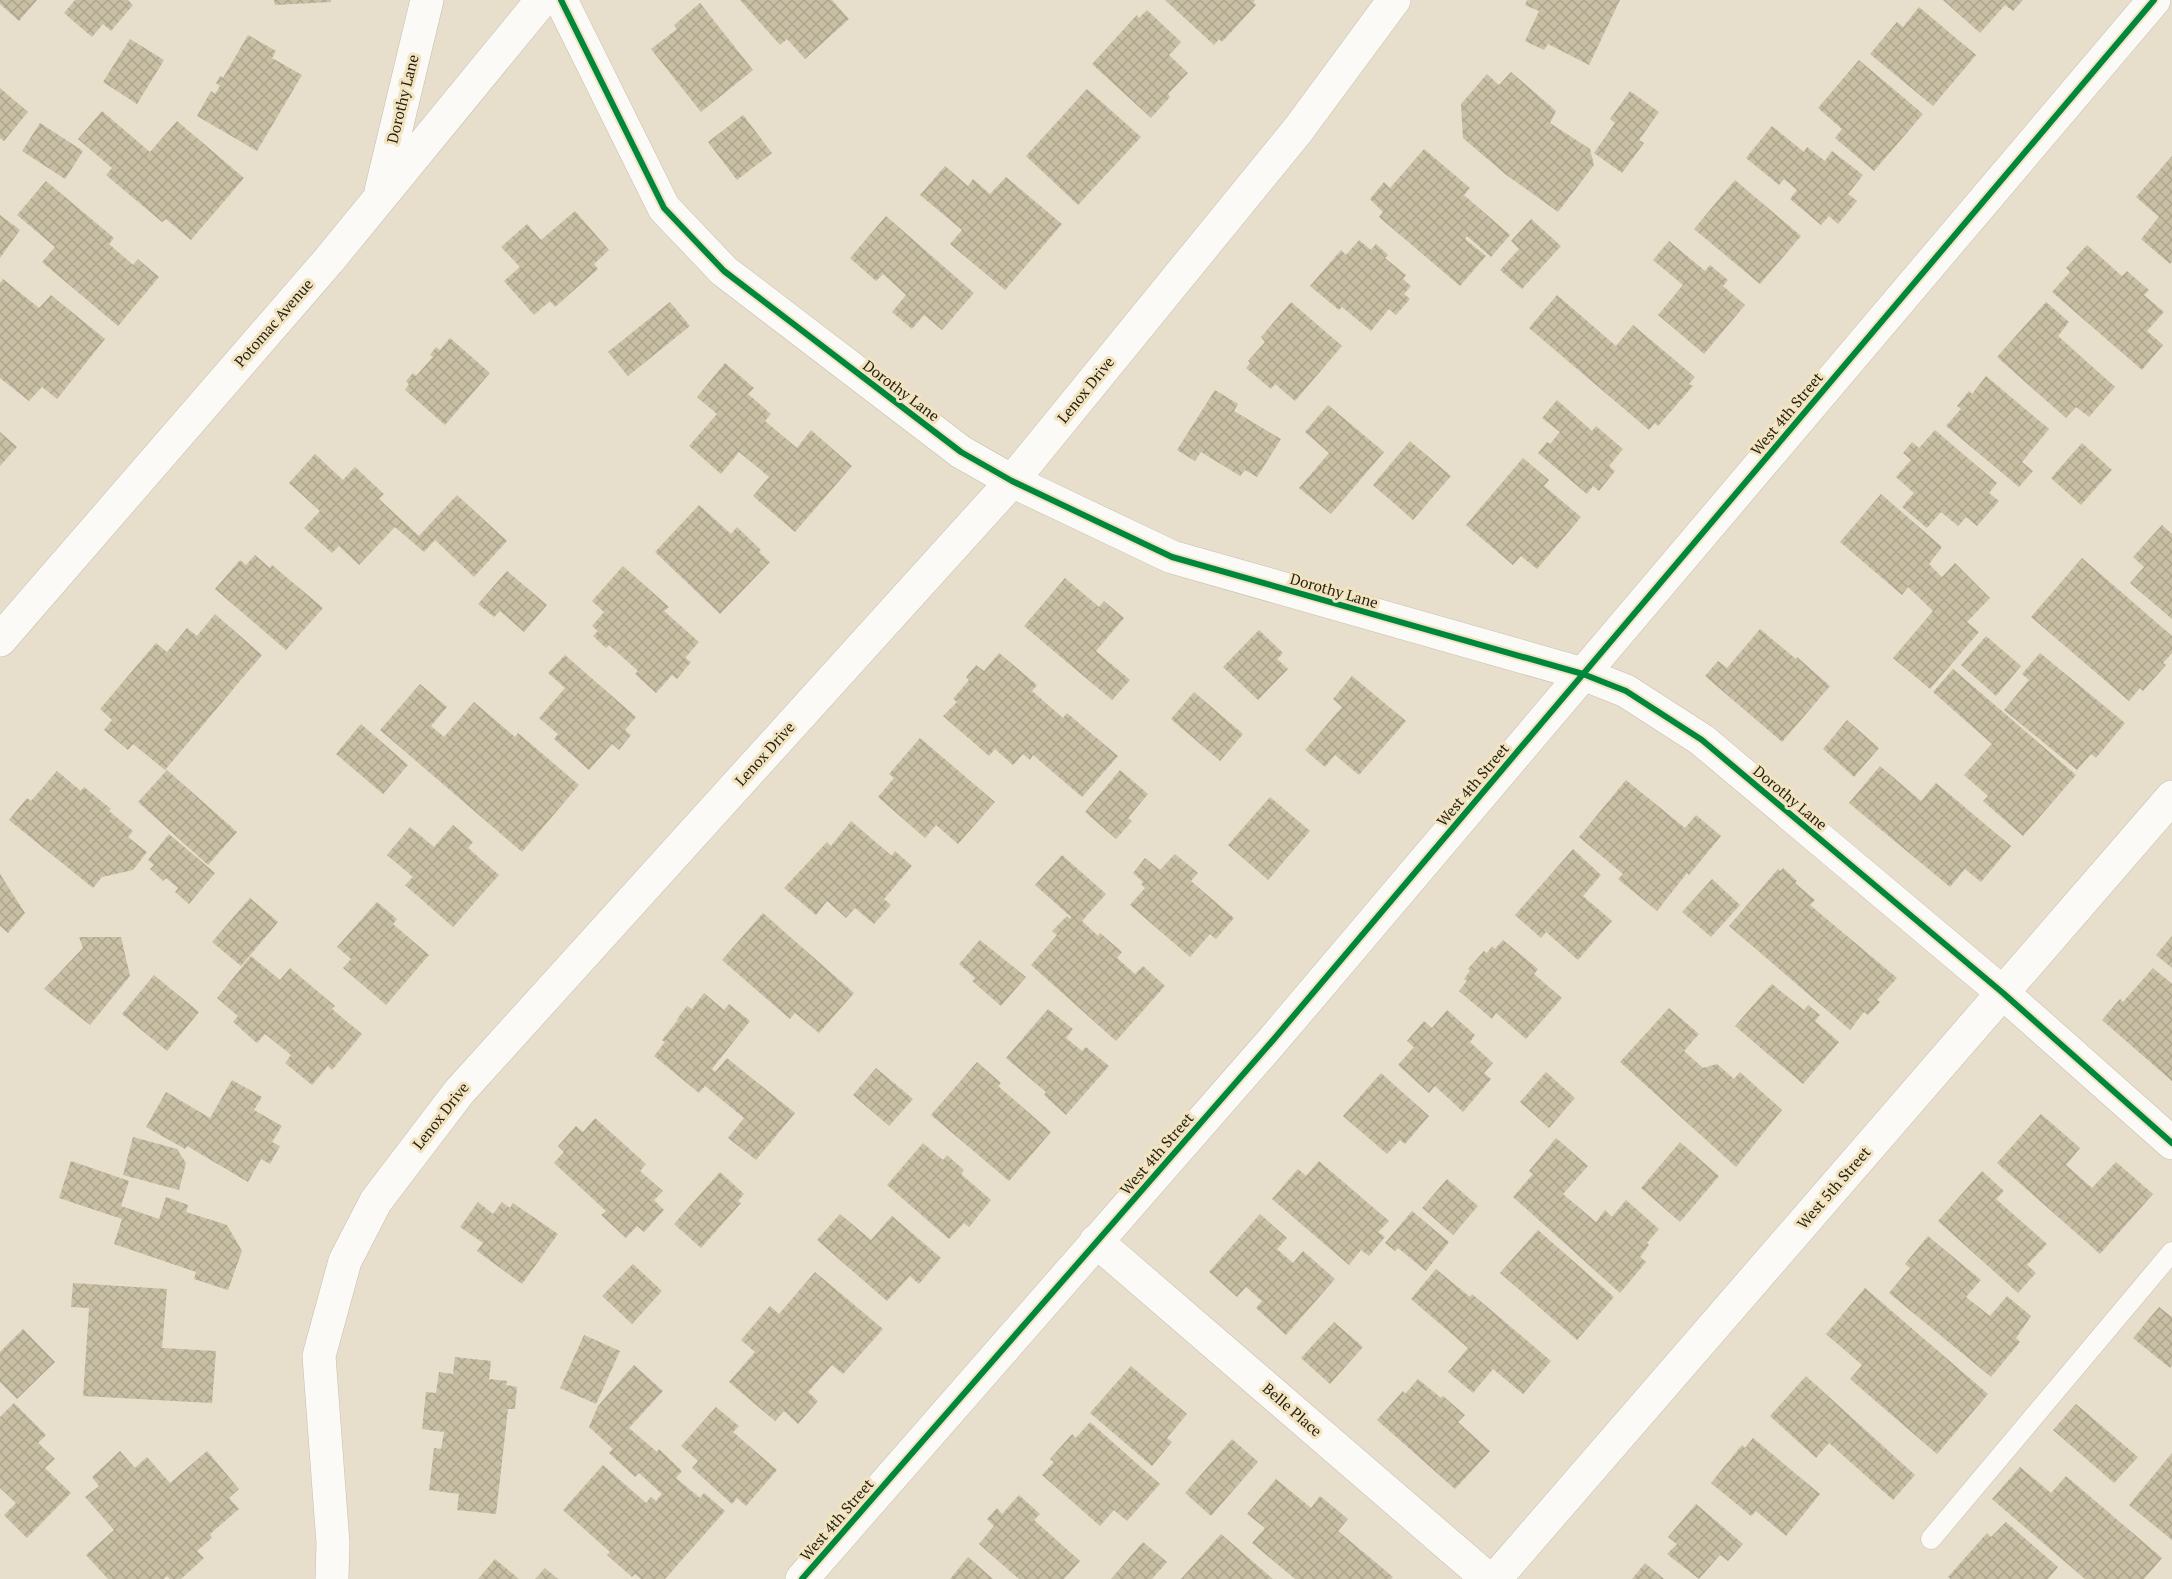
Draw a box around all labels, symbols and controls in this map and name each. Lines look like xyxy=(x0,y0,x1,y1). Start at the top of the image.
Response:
street label: Dorothy Lane xyxy=(381,52,423,145)
street label: Potomac Avenue xyxy=(229,274,317,371)
street label: Lenox Drive xyxy=(1052,352,1118,427)
street label: Dorothy Lane xyxy=(859,355,944,425)
street label: West 4th Street xyxy=(1746,367,1827,459)
street label: Dorothy Lane xyxy=(1288,568,1381,612)
street label: Lenox Drive xyxy=(730,717,798,790)
street label: West 4th Street xyxy=(1432,738,1513,830)
street label: Dorothy Lane xyxy=(1749,760,1832,834)
street label: Lenox Drive xyxy=(408,1078,473,1153)
street label: West 4th Street xyxy=(1115,1108,1198,1199)
street label: West 5th Street xyxy=(1792,1142,1875,1233)
street label: Belle Place xyxy=(1259,1378,1326,1441)
street label: West 4th Street xyxy=(795,1474,878,1565)

